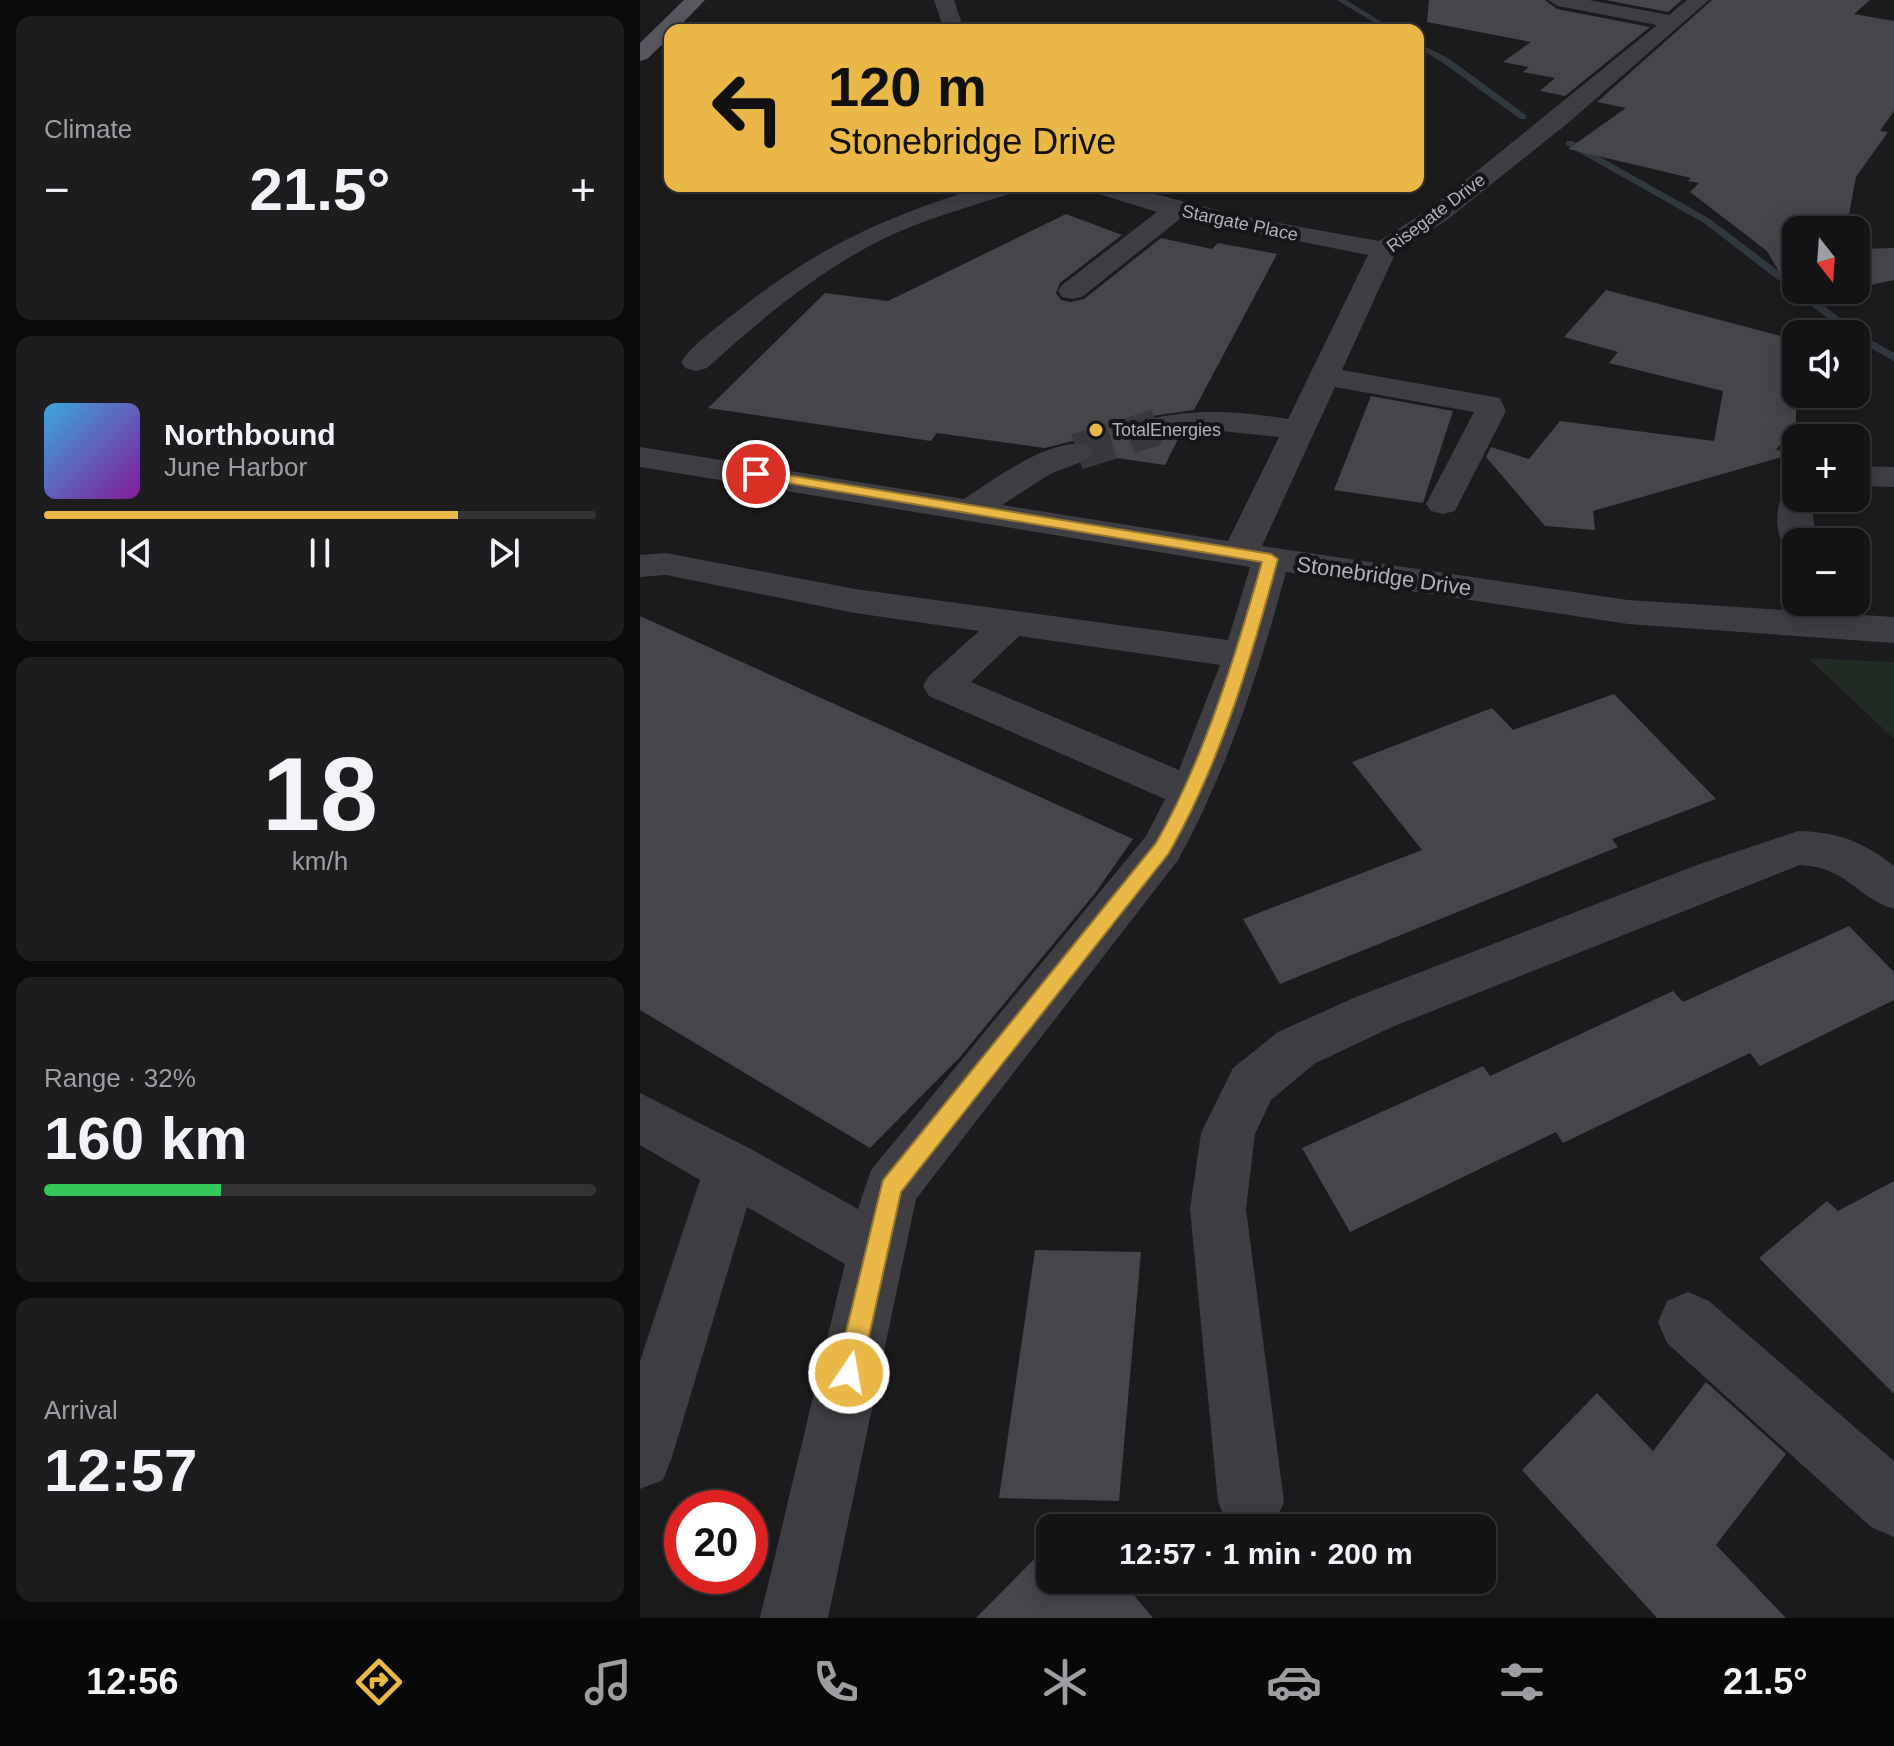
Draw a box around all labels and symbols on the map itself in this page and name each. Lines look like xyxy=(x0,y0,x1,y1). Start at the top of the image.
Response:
street label: Risegate Drive xyxy=(1383,169,1489,257)
street label: Stargate Place xyxy=(1180,201,1300,245)
north arrow xyxy=(1782,216,1870,304)
place label: TotalEnergies xyxy=(1112,420,1221,440)
marker: TotalEnergies xyxy=(1087,421,1105,439)
pin xyxy=(722,440,790,508)
street label: Stonebridge Drive xyxy=(1295,551,1473,601)
position arrow xyxy=(807,1331,891,1415)
speed limit sign: 20 xyxy=(664,1490,768,1594)

